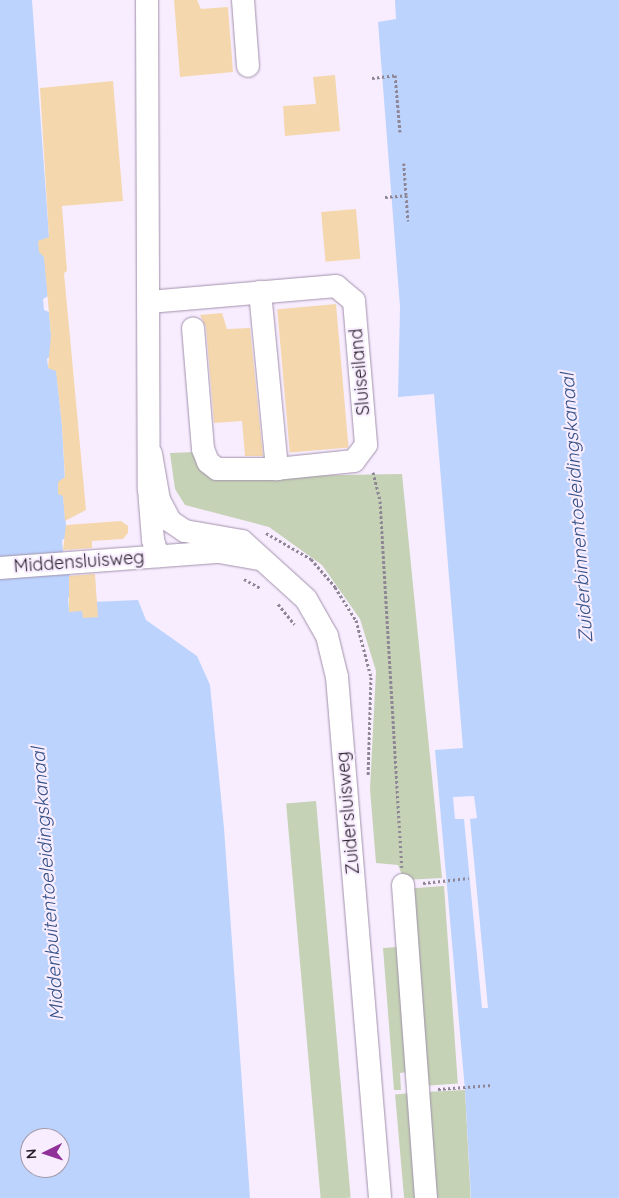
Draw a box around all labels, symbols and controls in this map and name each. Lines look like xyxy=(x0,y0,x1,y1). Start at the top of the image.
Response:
street label: Sluiseiland xyxy=(345,328,375,416)
water label: Zuiderbinnentoeleidingskanaal xyxy=(556,372,598,644)
street label: Middensluisweg xyxy=(13,547,145,577)
water label: Middenbuitentoeleidingskanaal xyxy=(27,747,69,1021)
street label: Zuidersluisweg xyxy=(332,751,364,875)
north arrow xyxy=(20,1128,70,1178)
text: N xyxy=(22,1148,40,1160)

